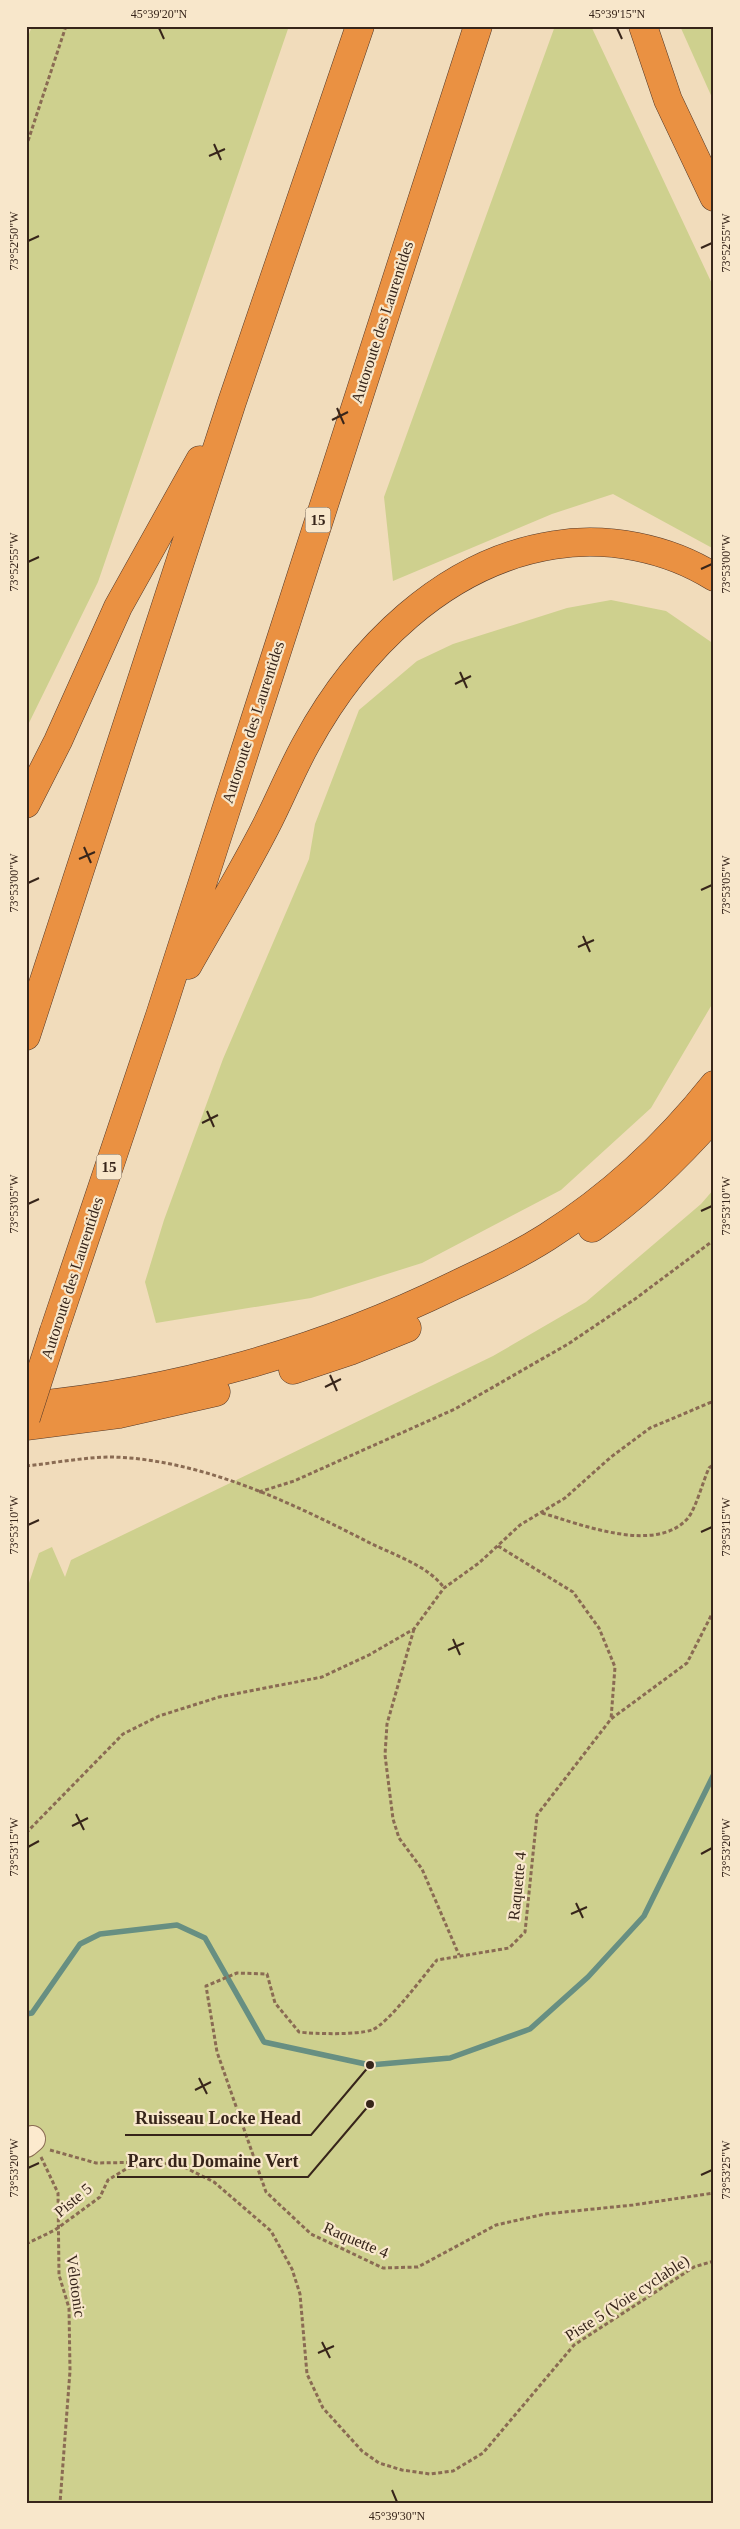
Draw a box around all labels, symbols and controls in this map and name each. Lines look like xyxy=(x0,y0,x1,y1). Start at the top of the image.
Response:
text: 45°39'20"N xyxy=(131,7,188,21)
text: 45°39'15"N xyxy=(589,7,646,21)
text: 73°52'50"W xyxy=(7,211,21,271)
text: 73°52'55"W xyxy=(719,213,733,273)
street label: Autoroute des Laurentides xyxy=(348,239,416,405)
road number: 15 xyxy=(306,508,330,532)
text: 73°52'55"W xyxy=(7,532,21,592)
text: 73°53'00"W xyxy=(719,534,733,594)
street label: Autoroute des Laurentides xyxy=(219,639,287,805)
text: 73°53'00"W xyxy=(7,853,21,913)
text: 73°53'05"W xyxy=(719,855,733,915)
road number: 15 xyxy=(96,1154,122,1180)
text: 73°53'05"W xyxy=(7,1174,21,1234)
text: 73°53'10"W xyxy=(719,1176,733,1236)
street label: Autoroute des Laurentides xyxy=(38,1195,106,1361)
text: 73°53'10"W xyxy=(7,1495,21,1555)
text: 73°53'15"W xyxy=(719,1497,733,1557)
text: 73°53'15"W xyxy=(7,1817,21,1877)
text: 73°53'20"W xyxy=(719,1818,733,1878)
street label: Raquette 4 xyxy=(505,1851,530,1921)
callout: Ruisseau Locke Head xyxy=(125,2102,311,2135)
text: Ruisseau Locke Head xyxy=(135,2108,301,2128)
text: 73°53'20"W xyxy=(7,2138,21,2198)
text: 73°53'25"W xyxy=(719,2140,733,2200)
callout: Parc du Domaine Vert xyxy=(117,2144,308,2177)
text: Parc du Domaine Vert xyxy=(127,2151,299,2171)
street label: Piste 5 xyxy=(51,2180,95,2220)
street label: Raquette 4 xyxy=(321,2219,391,2262)
street label: Piste 5 (Voie cyclable) xyxy=(562,2252,693,2345)
street label: Vélotonic xyxy=(63,2254,89,2318)
text: 45°39'30"N xyxy=(369,2509,426,2523)

